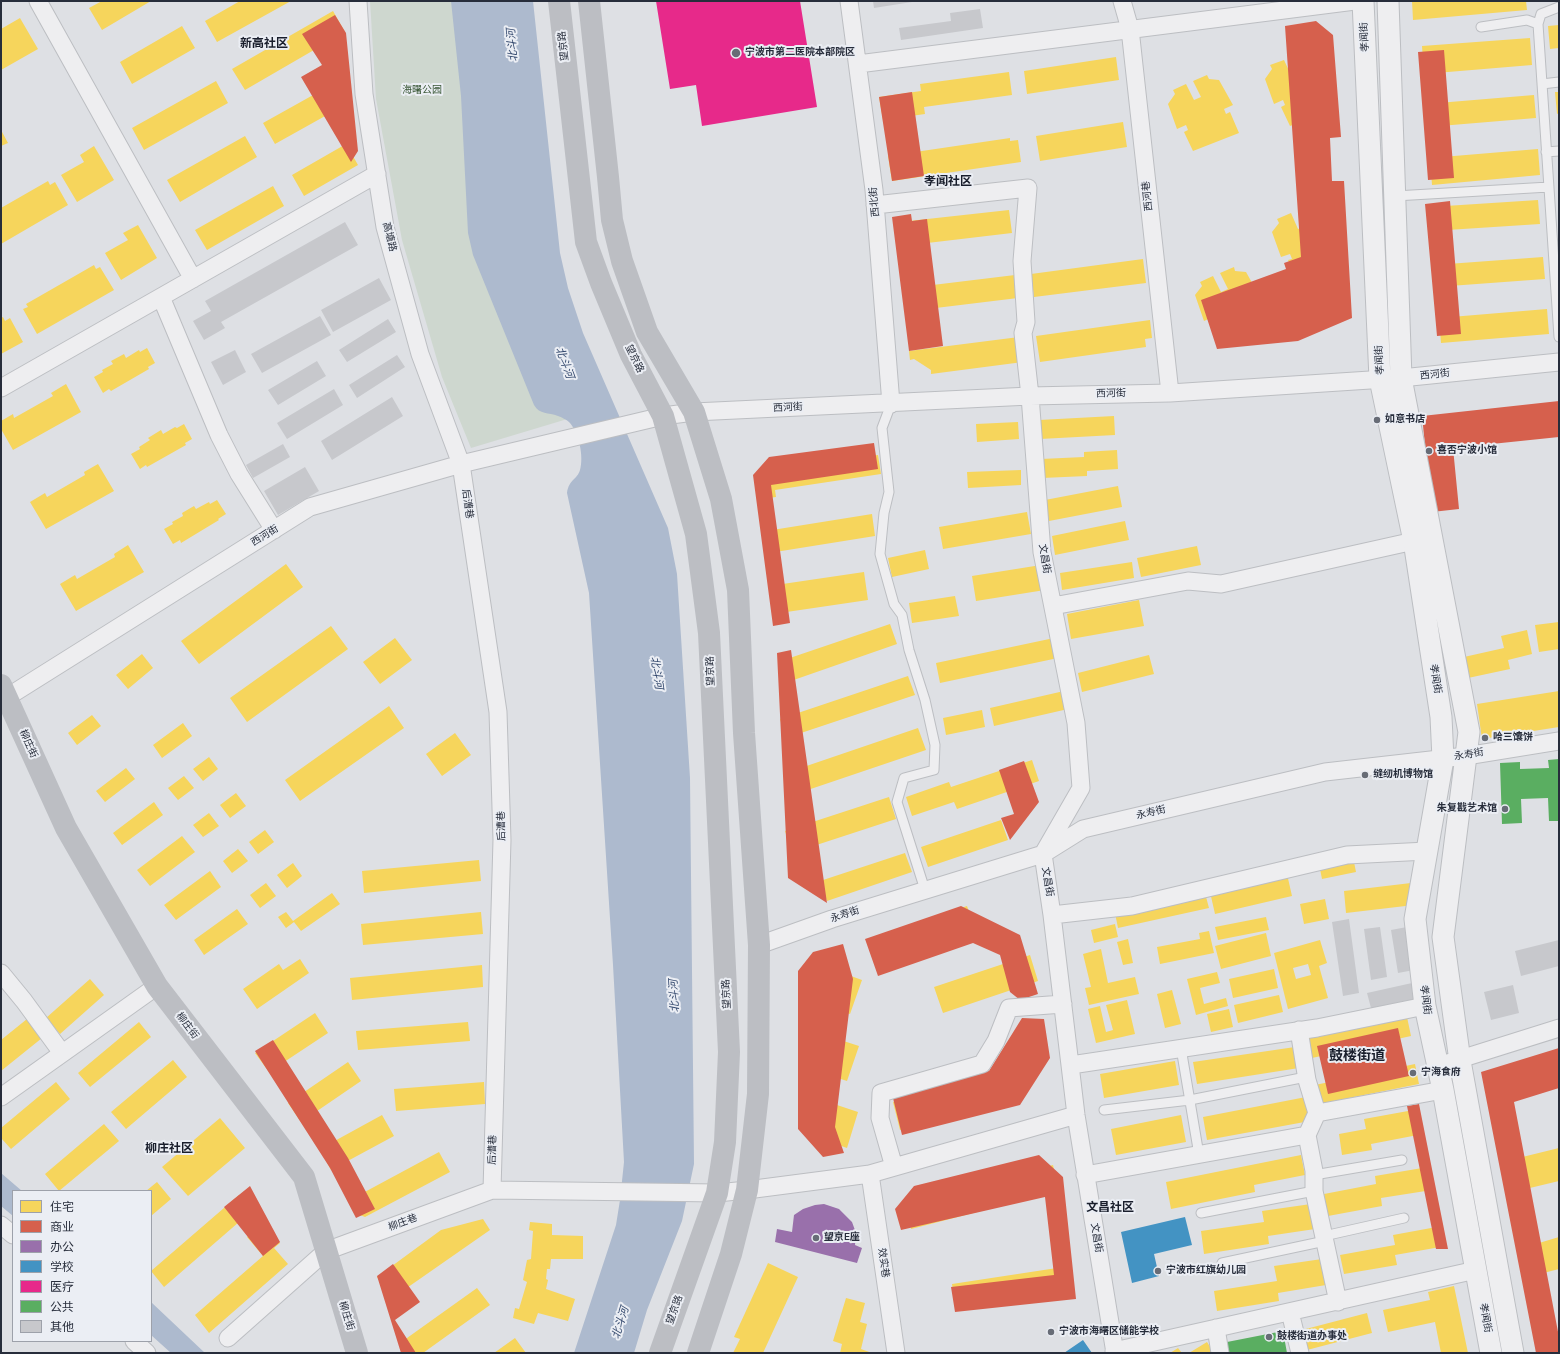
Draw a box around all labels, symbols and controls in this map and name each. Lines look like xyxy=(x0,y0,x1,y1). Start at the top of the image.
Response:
street label: 孝闻街 xyxy=(1358,22,1372,52)
water label: 北斗河 xyxy=(505,28,521,62)
street label: 望京路 xyxy=(556,30,572,62)
district label: 新高社区 xyxy=(240,37,288,51)
marker: 宁波市第二医院本部院区 xyxy=(730,47,742,59)
place label: 宁波市第二医院本部院区 xyxy=(745,47,855,59)
park label: 海曙公园 xyxy=(402,85,442,97)
district label: 孝闻社区 xyxy=(924,175,972,189)
street label: 西河巷 xyxy=(1140,180,1156,212)
street label: 西北街 xyxy=(868,187,882,217)
street label: 高塘路 xyxy=(380,221,398,253)
street label: 望京路 xyxy=(622,343,646,375)
water label: 北斗河 xyxy=(552,345,576,381)
street label: 孝闻街 xyxy=(1373,345,1387,375)
street label: 西河街 xyxy=(1419,367,1451,383)
street label: 西河街 xyxy=(1096,388,1126,400)
street label: 西河街 xyxy=(773,401,803,415)
place label: 如意书店 xyxy=(1385,414,1425,426)
marker: 如意书店 xyxy=(1372,415,1382,425)
place label: 喜否宁波小馆 xyxy=(1437,445,1497,457)
marker: 喜否宁波小馆 xyxy=(1424,446,1434,456)
street label: 后漕巷 xyxy=(459,488,475,520)
street label: 西河街 xyxy=(249,523,281,549)
street label: 文昌街 xyxy=(1036,543,1052,575)
water label: 北斗河 xyxy=(647,656,665,690)
street label: 望京路 xyxy=(704,656,718,686)
street label: 孝闻街 xyxy=(1427,663,1443,695)
street label: 柳庄街 xyxy=(16,728,40,760)
place label: 哈三馕饼 xyxy=(1493,732,1533,744)
marker: 哈三馕饼 xyxy=(1480,733,1490,743)
street label: 永寿街 xyxy=(1453,747,1485,763)
place label: 缝纫机博物馆 xyxy=(1373,769,1433,781)
marker: 缝纫机博物馆 xyxy=(1360,770,1370,780)
place label: 朱复戡艺术馆 xyxy=(1437,803,1497,815)
street label: 永寿街 xyxy=(1135,804,1167,822)
marker: 朱复戡艺术馆 xyxy=(1500,804,1510,814)
street label: 后漕巷 xyxy=(496,811,508,841)
street label: 文昌街 xyxy=(1039,866,1055,898)
street label: 永寿街 xyxy=(829,905,861,925)
water label: 北斗河 xyxy=(668,979,682,1013)
street label: 望京路 xyxy=(720,979,734,1009)
street label: 孝闻街 xyxy=(1417,984,1433,1016)
street label: 柳庄街 xyxy=(173,1010,201,1042)
district label: 鼓楼街道 xyxy=(1329,1049,1385,1065)
place label: 宁海食府 xyxy=(1421,1067,1461,1079)
marker: 宁海食府 xyxy=(1408,1068,1418,1078)
street label: 后漕巷 xyxy=(486,1135,500,1165)
district label: 柳庄社区 xyxy=(145,1142,193,1156)
legend xyxy=(12,1190,152,1342)
text: 住宅 xyxy=(50,1199,74,1215)
district label: 文昌社区 xyxy=(1086,1201,1134,1215)
street label: 柳庄巷 xyxy=(387,1212,419,1234)
text: 商业 xyxy=(50,1219,74,1235)
street label: 文昌街 xyxy=(1088,1222,1104,1254)
place label: 望京E座 xyxy=(824,1232,860,1244)
marker: 望京E座 xyxy=(811,1233,821,1243)
text: 办公 xyxy=(50,1239,74,1255)
street label: 效实巷 xyxy=(875,1247,891,1279)
text: 学校 xyxy=(50,1259,74,1275)
place label: 宁波市红旗幼儿园 xyxy=(1166,1265,1246,1277)
marker: 宁波市红旗幼儿园 xyxy=(1153,1266,1163,1276)
text: 医疗 xyxy=(50,1279,74,1295)
street label: 望京路 xyxy=(664,1294,686,1326)
text: 公共 xyxy=(50,1299,74,1315)
street label: 柳庄街 xyxy=(336,1300,356,1332)
street label: 孝闻街 xyxy=(1476,1302,1494,1334)
water label: 北斗河 xyxy=(610,1305,632,1341)
text: 其他 xyxy=(50,1319,74,1335)
place label: 宁波市海曙区储能学校 xyxy=(1059,1326,1159,1338)
marker: 宁波市海曙区储能学校 xyxy=(1046,1327,1056,1337)
place label: 鼓楼街道办事处 xyxy=(1277,1331,1347,1343)
marker: 鼓楼街道办事处 xyxy=(1264,1332,1274,1342)

